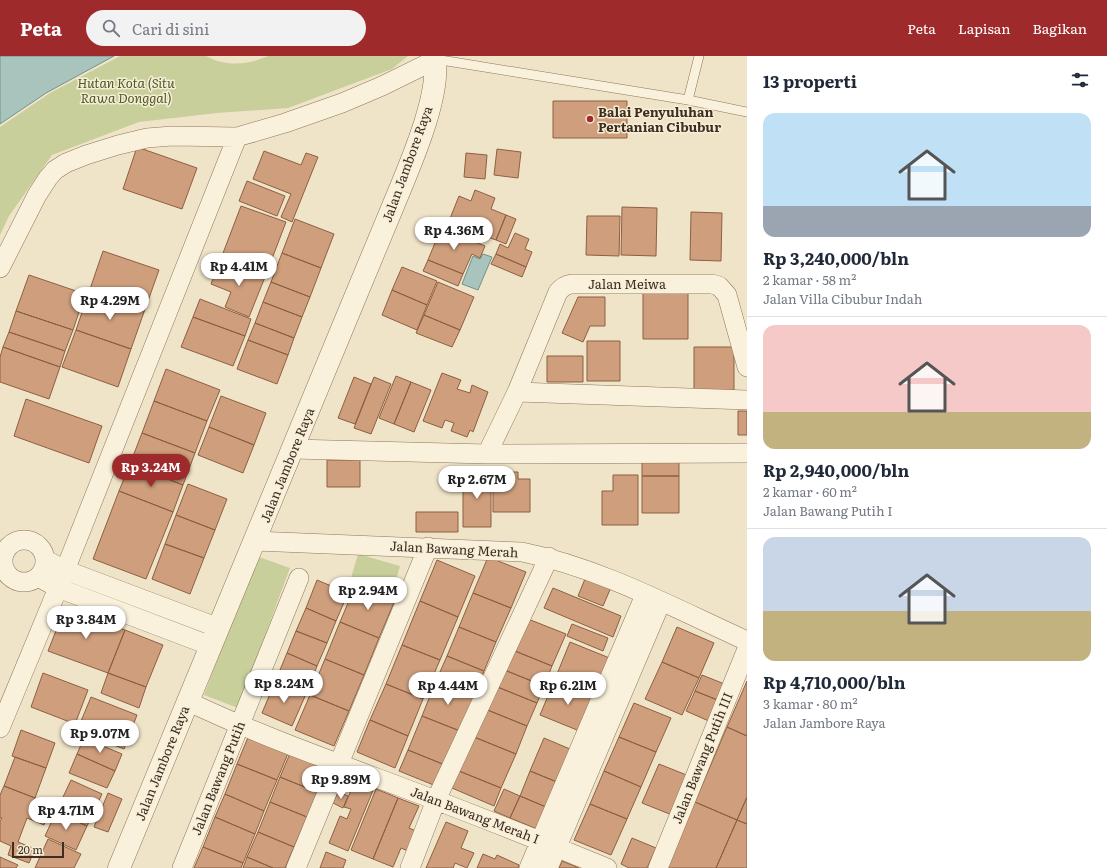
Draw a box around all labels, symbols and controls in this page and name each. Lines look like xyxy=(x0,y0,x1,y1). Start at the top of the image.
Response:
search box xyxy=(86,10,366,46)
text: Peta xyxy=(20,14,62,42)
icon: search xyxy=(100,17,122,39)
text: Cari di sini xyxy=(132,17,209,40)
text: Peta xyxy=(907,18,936,38)
text: Lapisan xyxy=(958,18,1011,38)
text: Bagikan xyxy=(1033,18,1087,38)
text: 13 properti xyxy=(763,68,857,93)
icon: filters xyxy=(1069,69,1091,91)
park label: Hutan Kota (Situ Rawa Donggal) xyxy=(77,73,175,107)
place label: Balai Penyuluhan Pertanian Cibubur xyxy=(598,102,721,136)
street label: Jalan Jambore Raya xyxy=(377,103,436,225)
marker: Balai Penyuluhan Pertanian Cibubur xyxy=(585,114,595,124)
icon: home xyxy=(891,139,963,211)
pin: Rp 4.36M xyxy=(413,217,495,251)
text: Rp 4.36M xyxy=(424,220,484,239)
text: Rp 3,240,000/bln xyxy=(763,245,909,270)
pin: Rp 4.41M xyxy=(198,253,280,287)
text: Rp 4.41M xyxy=(210,256,268,275)
text: 2 kamar · 58 m² xyxy=(763,270,856,289)
street label: Jalan Meiwa xyxy=(588,274,666,293)
pin: Rp 4.29M xyxy=(69,287,151,321)
text: Jalan Villa Cibubur Indah xyxy=(763,289,922,308)
text: Rp 4.29M xyxy=(80,290,140,309)
icon: home xyxy=(891,351,963,423)
street label: Jalan Jambore Raya xyxy=(255,404,318,525)
pin: Rp 3.24M xyxy=(110,454,192,488)
text: Rp 3.24M xyxy=(121,457,181,476)
text: Rp 2,940,000/bln xyxy=(763,457,909,482)
pin: Rp 2.67M xyxy=(436,466,518,500)
text: Rp 2.67M xyxy=(447,469,507,488)
text: 2 kamar · 60 m² xyxy=(763,482,857,501)
text: Jalan Bawang Putih I xyxy=(763,501,892,520)
street label: Jalan Bawang Merah xyxy=(389,536,519,561)
icon: home xyxy=(891,563,963,635)
pin: Rp 2.94M xyxy=(327,577,409,611)
text: Rp 2.94M xyxy=(338,580,398,599)
pin: Rp 3.84M xyxy=(45,606,127,640)
text: Rp 3.84M xyxy=(56,609,116,628)
text: Rp 4,710,000/bln xyxy=(763,669,906,694)
pin: Rp 8.24M xyxy=(243,670,325,704)
pin: Rp 4.44M xyxy=(407,672,489,706)
pin: Rp 6.21M xyxy=(527,672,609,706)
text: Rp 8.24M xyxy=(254,673,314,692)
text: Rp 4.44M xyxy=(418,675,478,694)
text: Rp 6.21M xyxy=(539,675,597,694)
street label: Jalan Bawang Putih III xyxy=(666,689,737,826)
text: 3 kamar · 80 m² xyxy=(763,694,858,713)
street label: Jalan Jambore Raya xyxy=(130,702,193,823)
text: Jalan Jambore Raya xyxy=(763,713,886,732)
street label: Jalan Bawang Putih xyxy=(186,718,249,838)
pin: Rp 9.07M xyxy=(59,720,141,754)
text: Rp 9.07M xyxy=(70,723,130,742)
pin: Rp 9.89M xyxy=(300,766,382,800)
text: Rp 9.89M xyxy=(311,769,371,788)
street label: Jalan Bawang Merah I xyxy=(408,781,542,848)
pin: Rp 4.71M xyxy=(25,797,107,831)
text: Rp 4.71M xyxy=(37,800,95,819)
scale bar xyxy=(12,840,64,859)
text: 20 m xyxy=(18,841,43,857)

